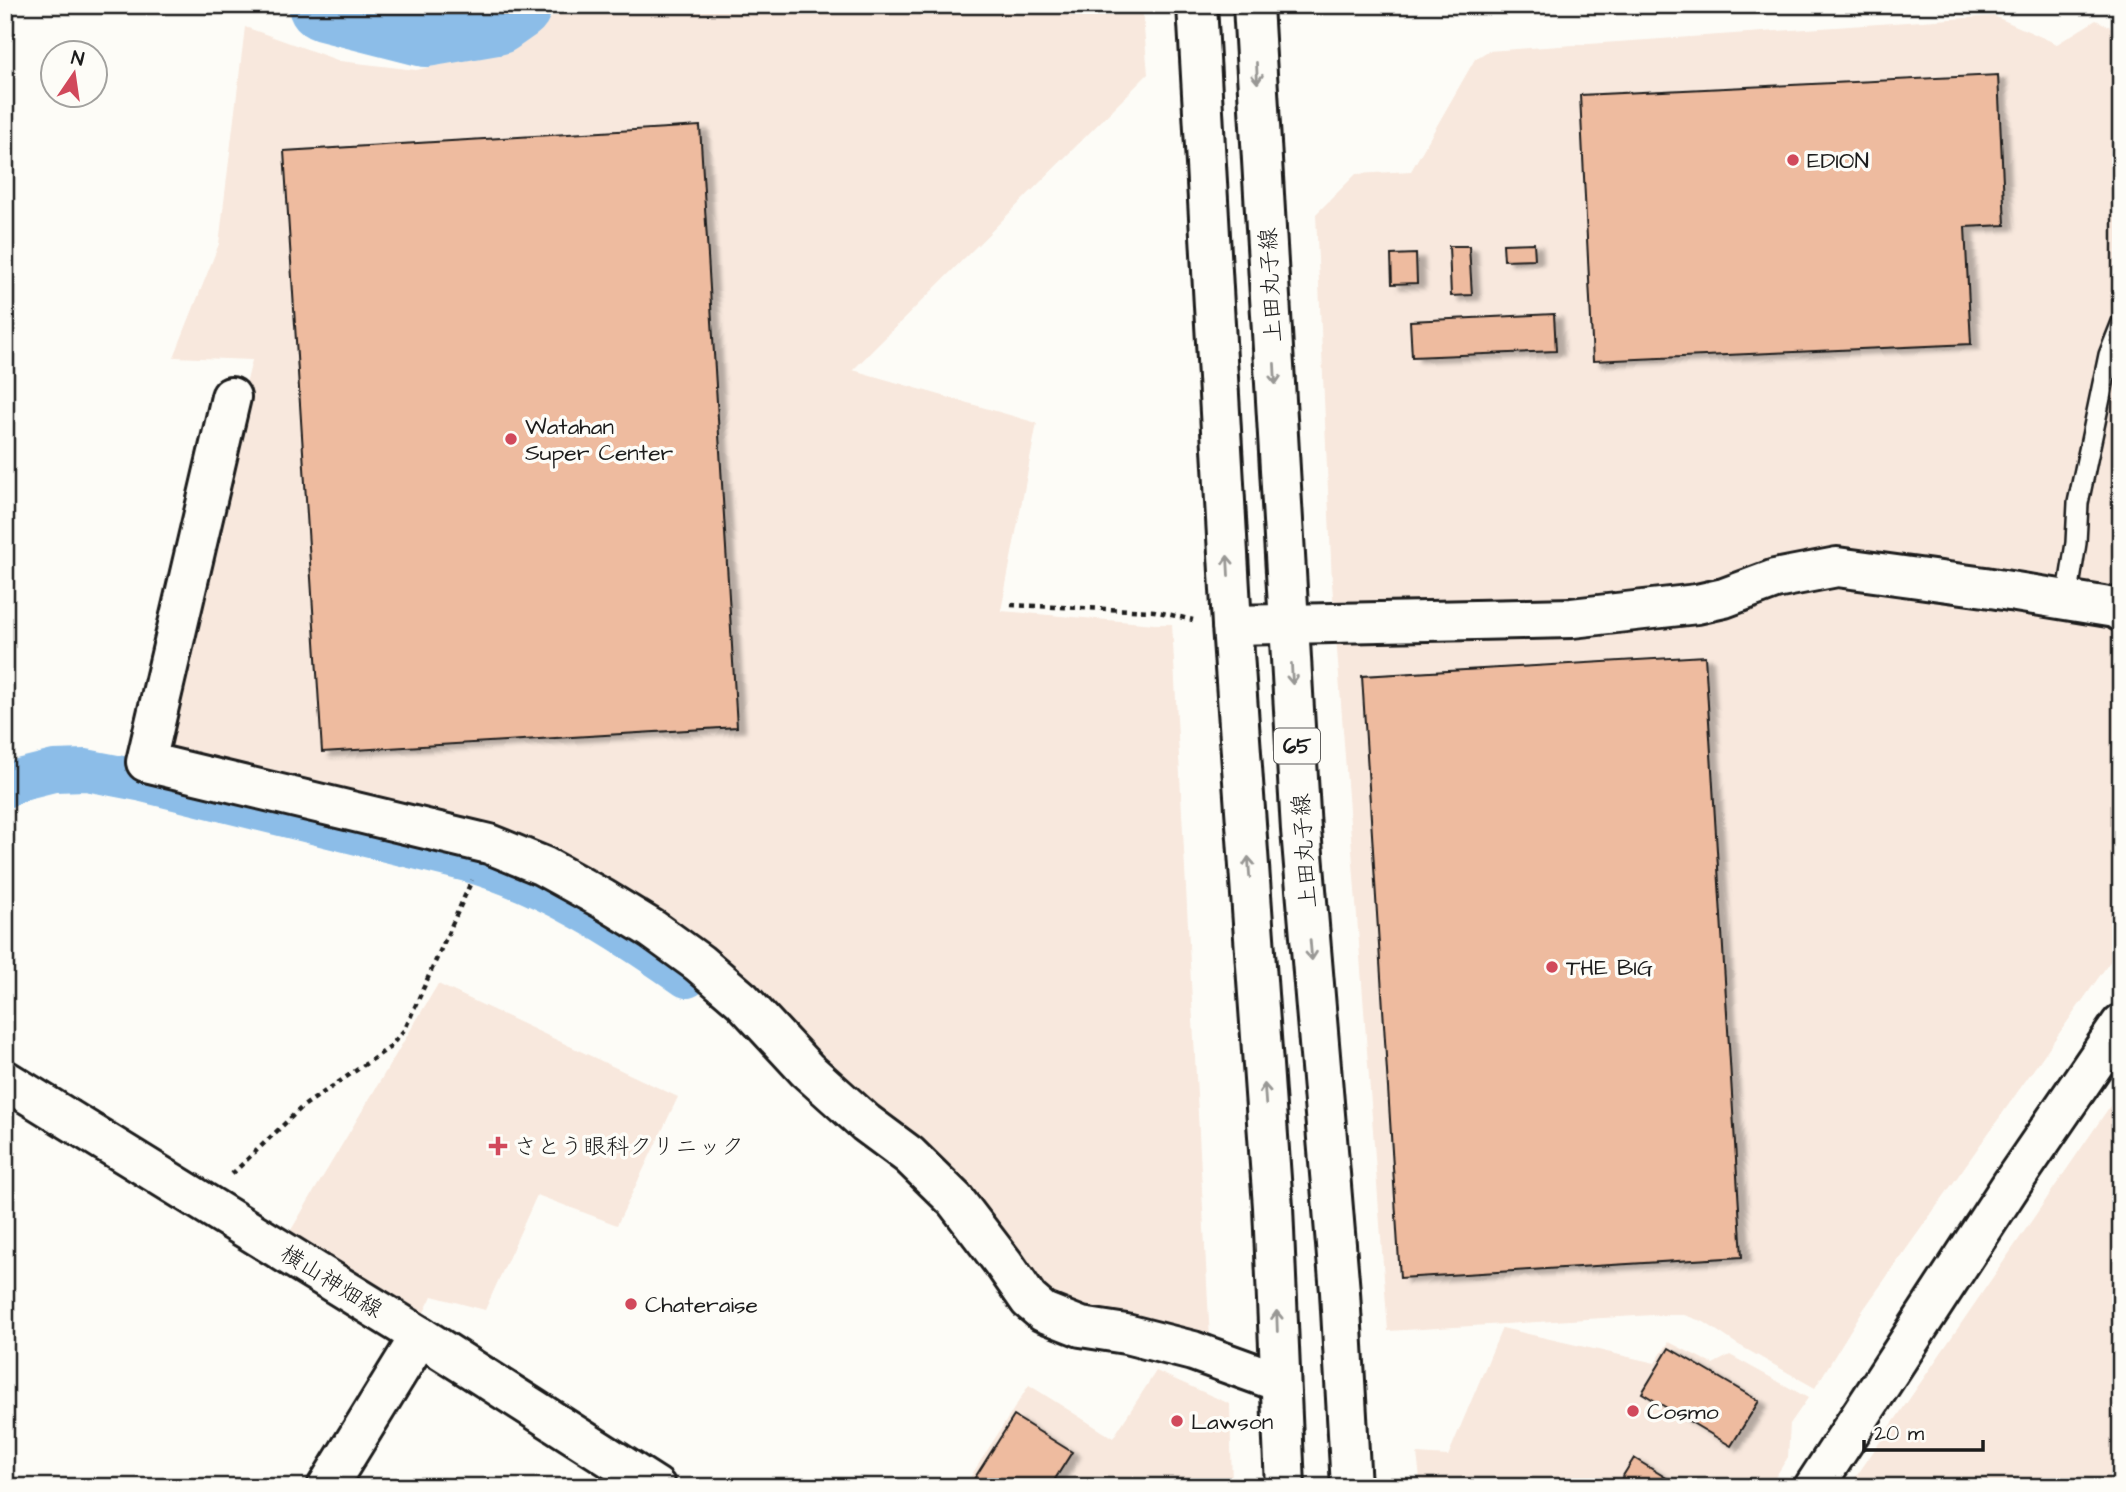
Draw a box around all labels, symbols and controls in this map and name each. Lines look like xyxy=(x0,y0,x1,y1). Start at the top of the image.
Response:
north arrow xyxy=(38,38,108,108)
text: N xyxy=(69,44,86,73)
one-way arrow xyxy=(1251,62,1264,84)
place label: EDION xyxy=(1807,145,1869,177)
marker: EDION xyxy=(1785,152,1801,168)
street label: 上田丸子線 xyxy=(1252,227,1290,343)
one-way arrow xyxy=(1269,362,1282,385)
place label: Watahan Super Center xyxy=(525,411,674,469)
marker: Watahan Super Center xyxy=(503,431,519,447)
one-way arrow xyxy=(1222,555,1235,578)
one-way arrow xyxy=(1286,663,1299,686)
road number: 65 xyxy=(1274,728,1320,764)
street label: 上田丸子線 xyxy=(1285,792,1325,909)
one-way arrow xyxy=(1242,856,1255,878)
one-way arrow xyxy=(1305,938,1318,961)
place label: THE BIG xyxy=(1566,952,1653,984)
marker: THE BIG xyxy=(1544,959,1560,975)
one-way arrow xyxy=(1258,1083,1271,1105)
place label: さとう眼科クリニック xyxy=(514,1131,744,1163)
marker: さとう眼科クリニック xyxy=(488,1136,508,1156)
street label: 横山神畑線 xyxy=(274,1238,389,1326)
place label: Chateraise xyxy=(645,1289,758,1321)
marker: Chateraise xyxy=(623,1296,639,1312)
one-way arrow xyxy=(1270,1309,1283,1332)
place label: Cosmo xyxy=(1647,1396,1719,1428)
marker: Cosmo xyxy=(1625,1403,1641,1419)
place label: Lawson xyxy=(1191,1406,1273,1438)
scale bar xyxy=(1864,1408,1982,1452)
marker: Lawson xyxy=(1169,1413,1185,1429)
text: 20 m xyxy=(1874,1419,1925,1448)

